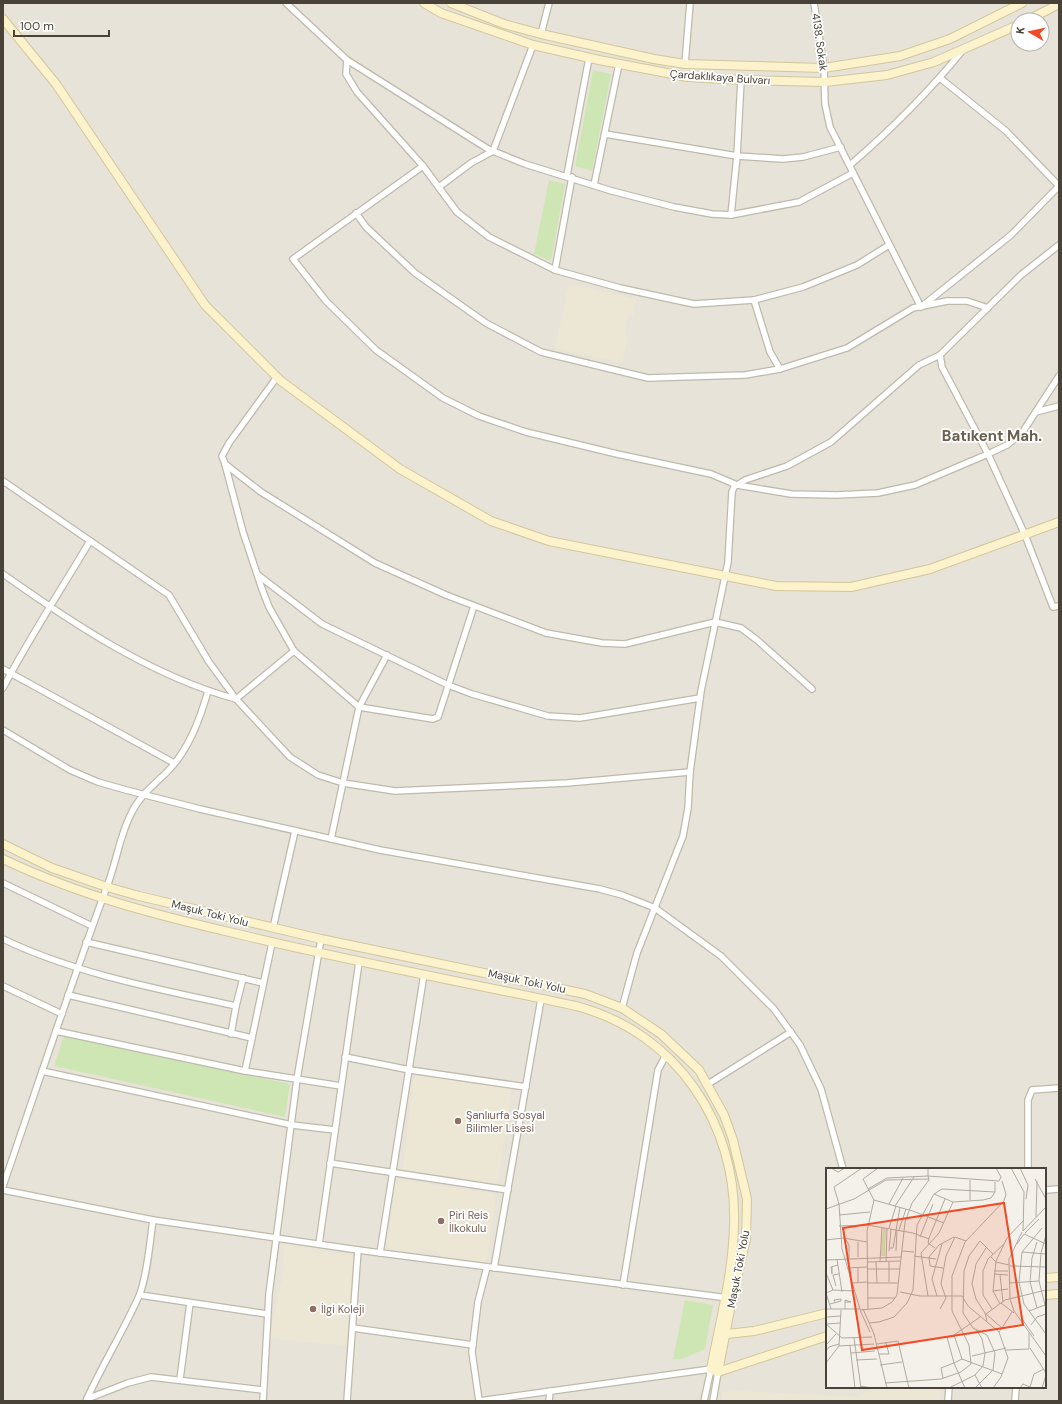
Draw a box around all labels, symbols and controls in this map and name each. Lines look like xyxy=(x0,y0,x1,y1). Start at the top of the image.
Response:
scale bar xyxy=(14,12,109,38)
street label: 4138. Sokak xyxy=(809,12,831,72)
north arrow xyxy=(1010,12,1050,52)
text: 100 m xyxy=(20,18,54,34)
text: K xyxy=(1013,26,1028,35)
street label: Çardaklıkaya Bulvarı xyxy=(669,67,771,87)
district label: Batıkent Mah. xyxy=(942,426,1042,446)
street label: Maşuk Toki Yolu xyxy=(170,897,250,929)
street label: Maşuk Toki Yolu xyxy=(487,966,567,996)
place label: Şanlıurfa Sosyal Bilimler Lisesi xyxy=(466,1108,545,1135)
marker: Şanlıurfa Sosyal Bilimler Lisesi xyxy=(453,1116,463,1126)
inset map xyxy=(826,1168,1046,1388)
place label: Piri Reis İlkokulu xyxy=(449,1208,488,1235)
marker: Piri Reis İlkokulu xyxy=(436,1216,446,1226)
street label: Maşuk Toki Yolu xyxy=(724,1229,752,1309)
place label: İlgi Koleji xyxy=(321,1302,364,1316)
marker: İlgi Koleji xyxy=(308,1304,318,1314)

